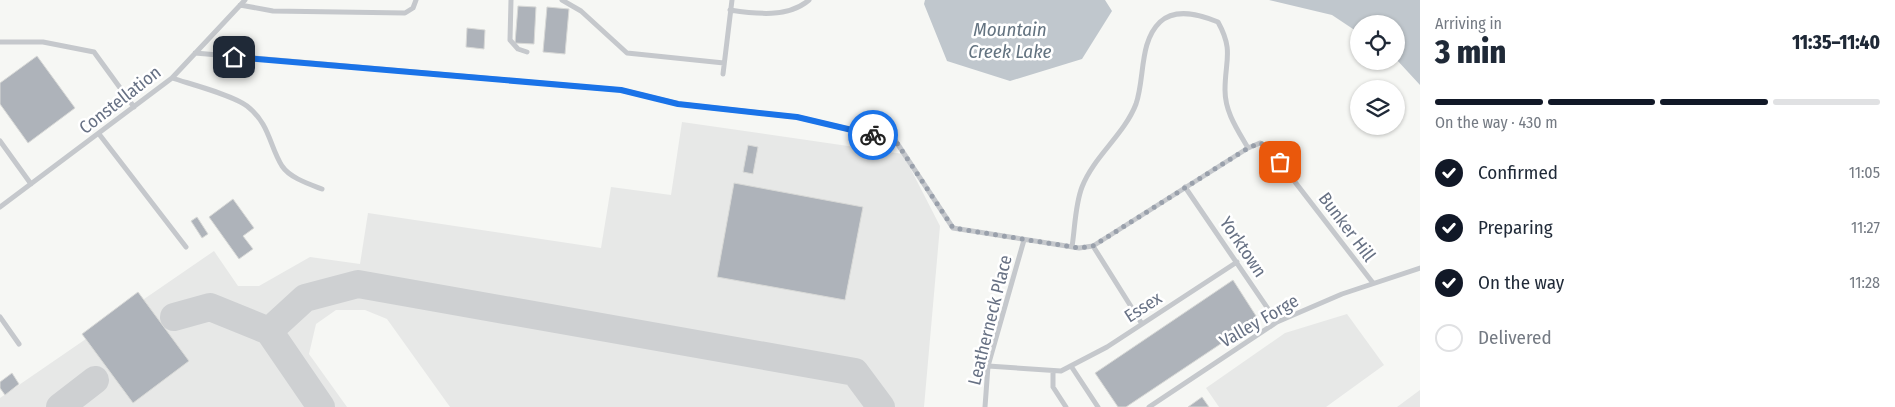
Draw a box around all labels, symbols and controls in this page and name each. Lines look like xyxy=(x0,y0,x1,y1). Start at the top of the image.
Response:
text: Arriving in xyxy=(1435,14,1502,33)
map controls xyxy=(1350,15,1405,135)
button: locate xyxy=(1350,15,1405,70)
water label: Mountain Creek Lake xyxy=(968,18,1052,63)
text: 11:35–11:40 xyxy=(1792,31,1880,54)
text: 3 min xyxy=(1435,33,1506,71)
pin xyxy=(213,36,255,78)
icon: home xyxy=(220,43,248,71)
street label: Constellation xyxy=(75,61,165,139)
button: layers xyxy=(1350,80,1405,135)
courier xyxy=(848,110,898,160)
text: On the way · 430 m xyxy=(1435,113,1558,132)
icon: bike xyxy=(859,121,887,149)
pin xyxy=(1259,141,1301,183)
icon: bag xyxy=(1266,148,1294,176)
icon: check xyxy=(1435,159,1463,187)
text: Confirmed xyxy=(1478,161,1558,184)
text: 11:05 xyxy=(1849,163,1880,182)
street label: Bunker Hill xyxy=(1314,188,1380,266)
street label: Yorktown xyxy=(1215,212,1271,282)
icon: check xyxy=(1435,214,1463,242)
text: Preparing xyxy=(1478,216,1553,239)
text: 11:27 xyxy=(1851,218,1880,237)
street label: Leatherneck Place xyxy=(963,253,1017,387)
icon: check xyxy=(1435,269,1463,297)
text: On the way xyxy=(1478,271,1564,294)
text: 11:28 xyxy=(1849,273,1880,292)
street label: Essex xyxy=(1120,287,1166,327)
street label: Valley Forge xyxy=(1216,290,1302,352)
text: Delivered xyxy=(1478,326,1552,349)

